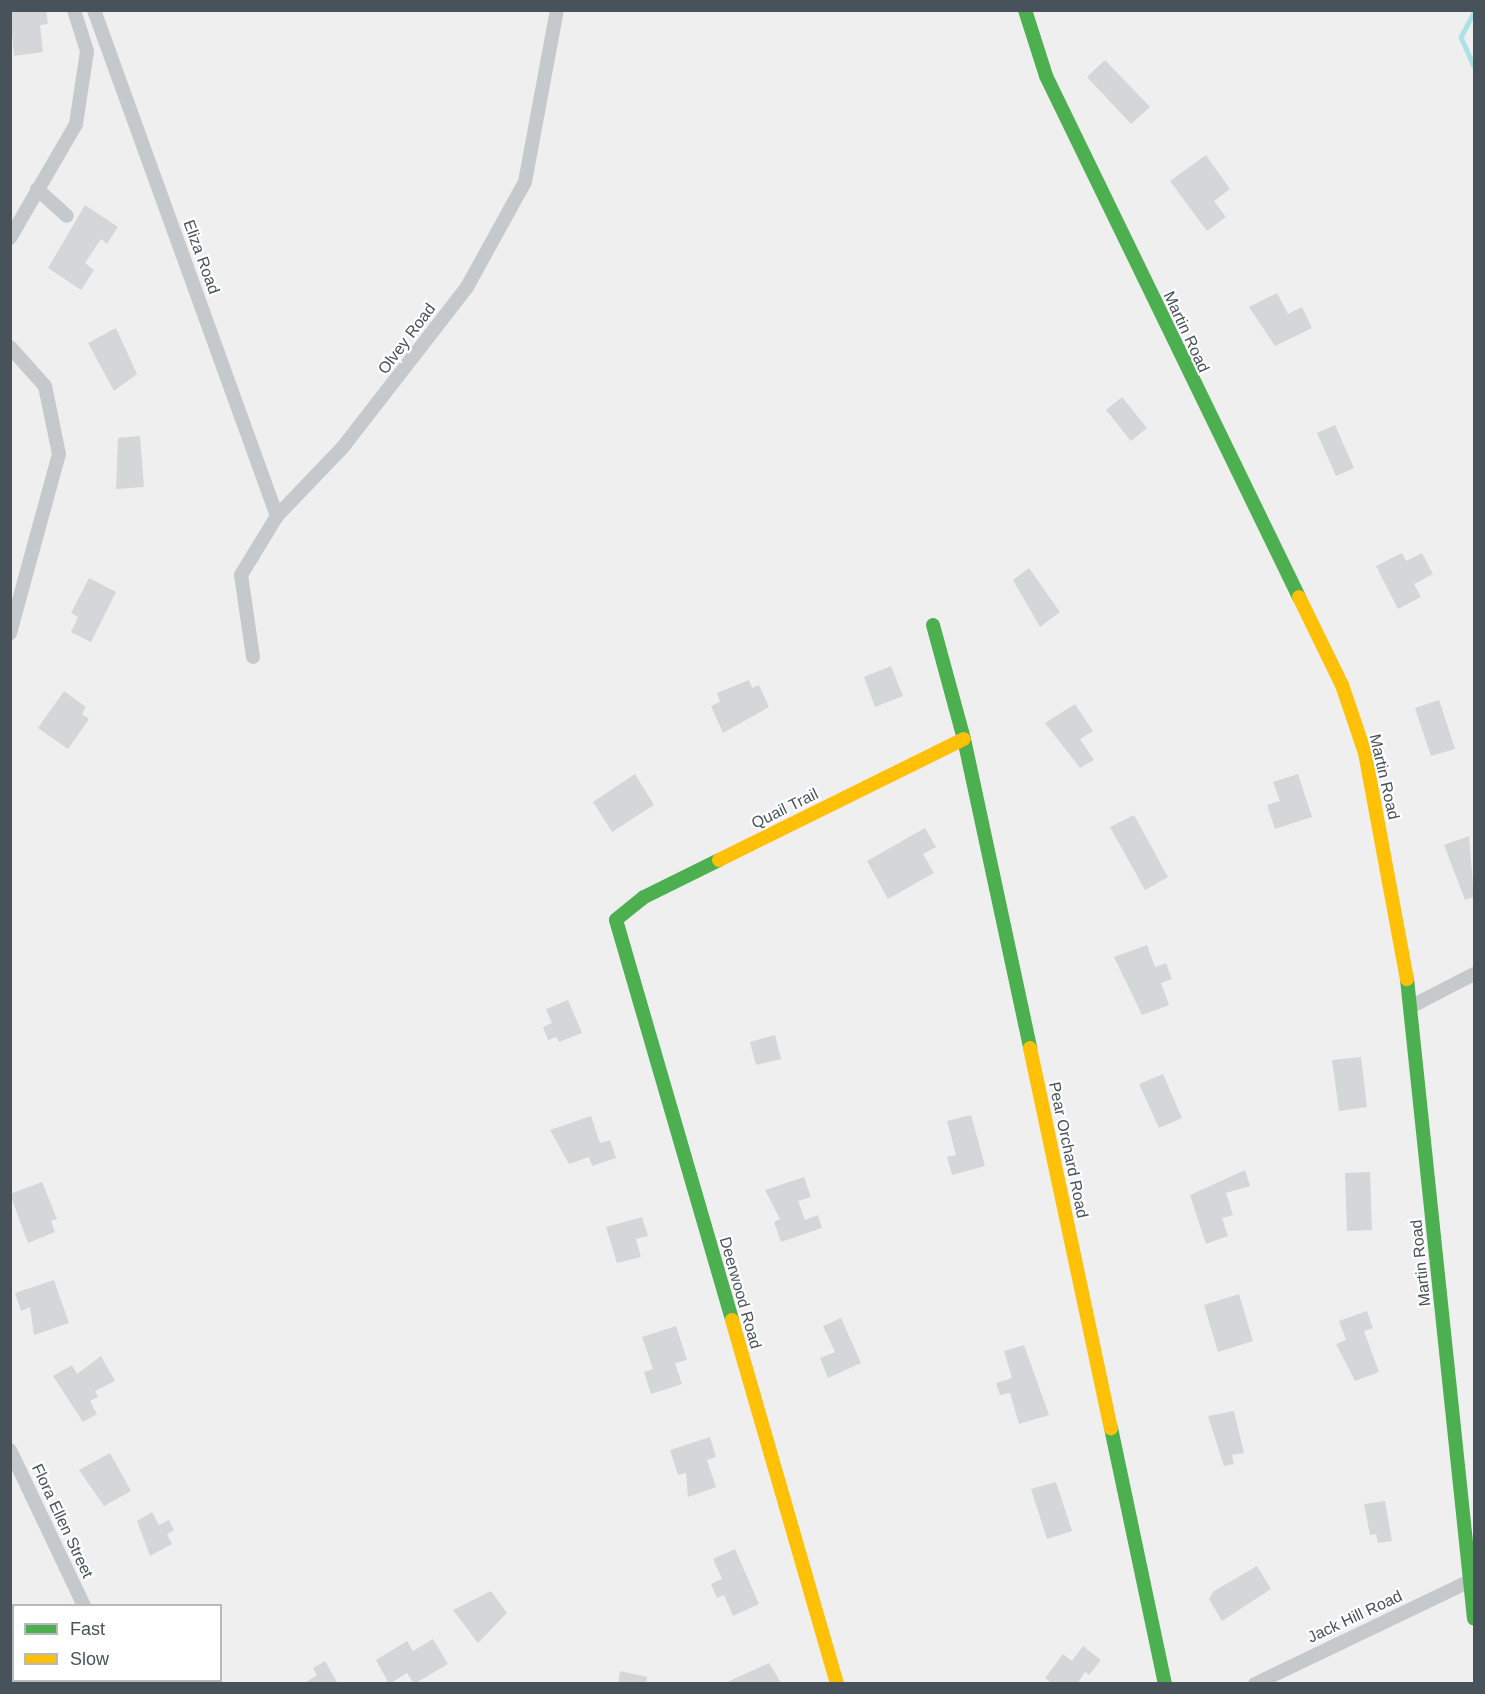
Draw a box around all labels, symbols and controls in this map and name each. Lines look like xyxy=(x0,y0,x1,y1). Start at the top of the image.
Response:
street label: Eliza Road xyxy=(179,217,223,297)
street label: Martin Road xyxy=(1159,288,1213,376)
street label: Olvey Road xyxy=(374,300,440,378)
street label: Martin Road xyxy=(1365,732,1403,822)
street label: Quail Trail xyxy=(748,785,822,833)
street label: Pear Orchard Road xyxy=(1044,1080,1092,1220)
street label: Martin Road xyxy=(1407,1219,1435,1307)
street label: Deerwood Road xyxy=(715,1235,765,1351)
street label: Flora Ellen Street xyxy=(27,1461,97,1581)
street label: Jack Hill Road xyxy=(1305,1587,1405,1647)
legend xyxy=(12,1604,222,1682)
text: Fast xyxy=(70,1619,105,1639)
text: Slow xyxy=(70,1649,109,1669)

